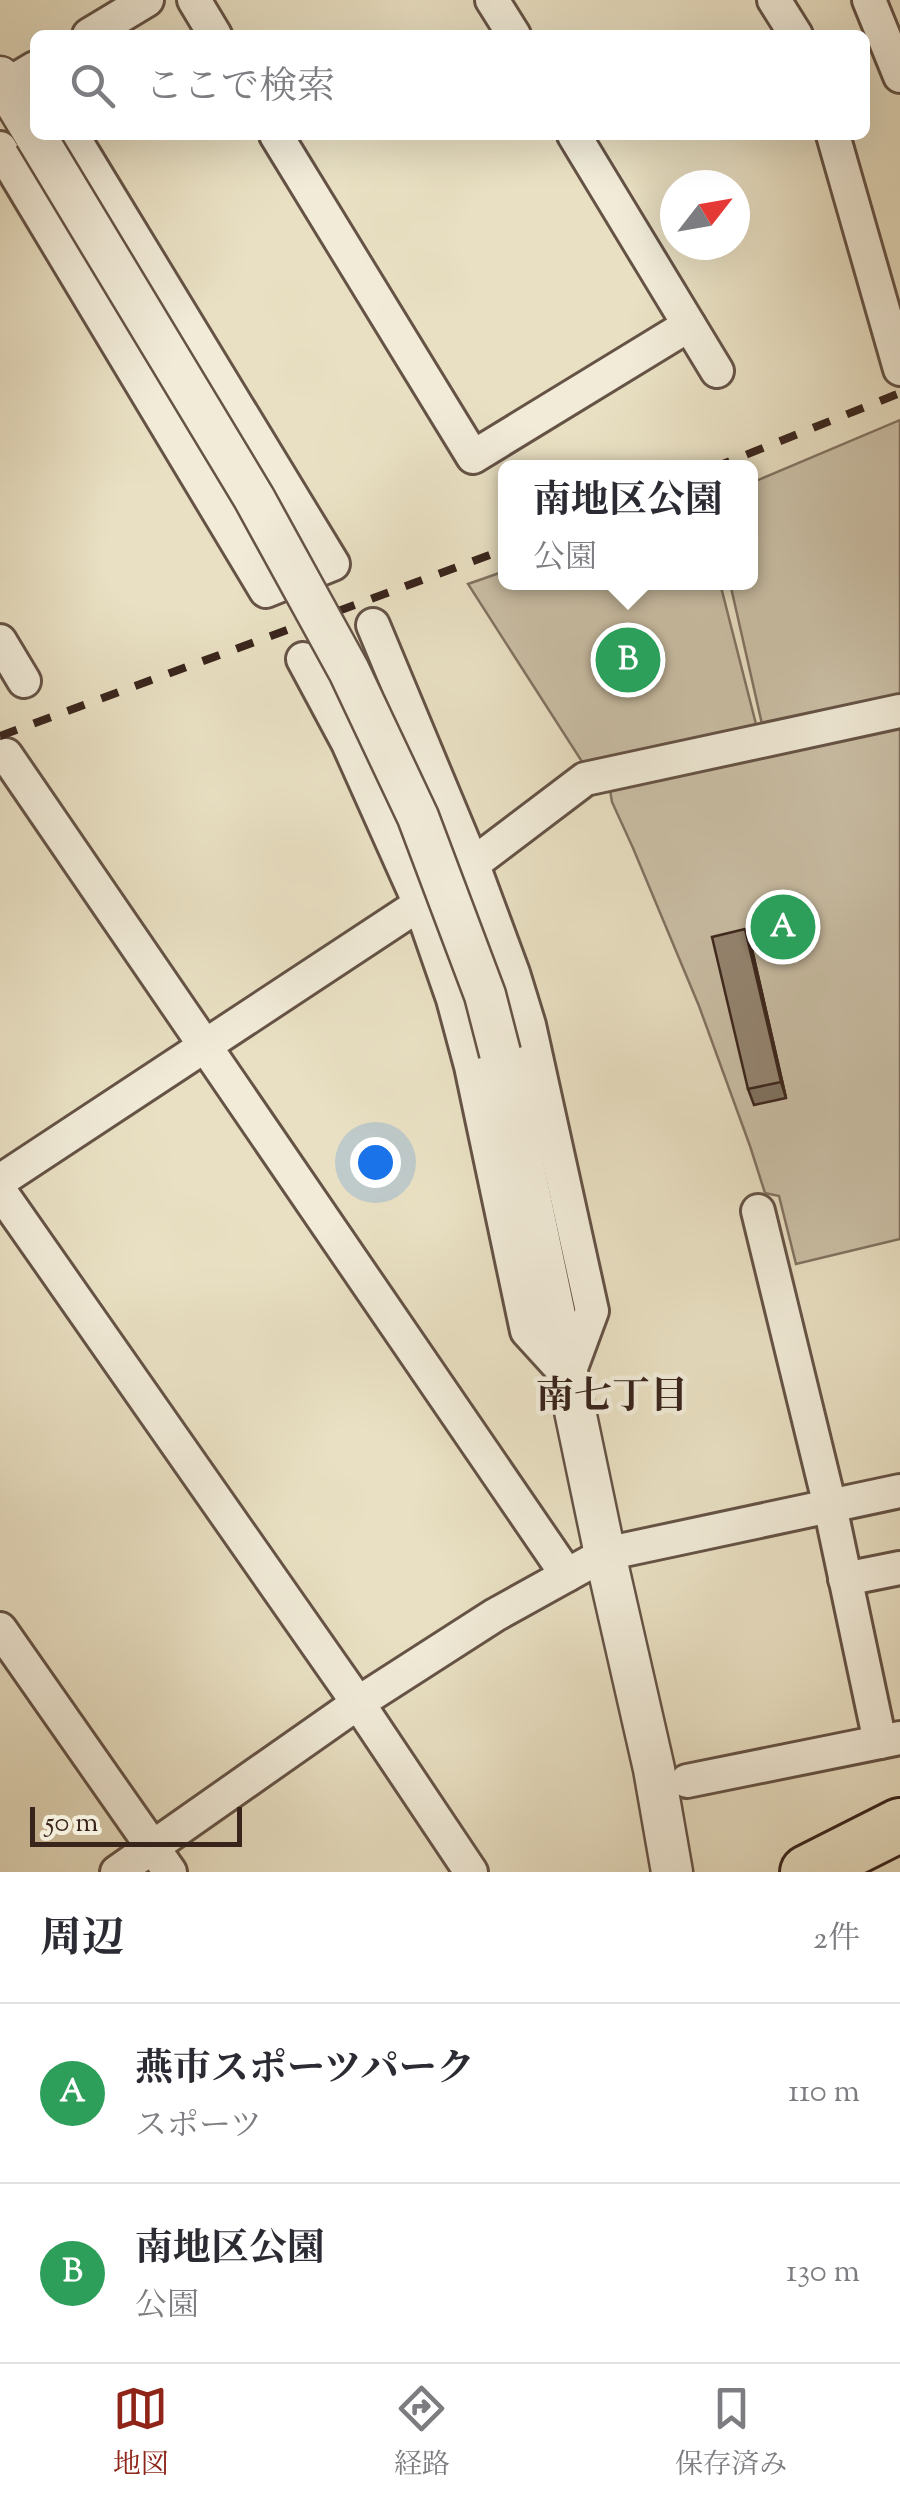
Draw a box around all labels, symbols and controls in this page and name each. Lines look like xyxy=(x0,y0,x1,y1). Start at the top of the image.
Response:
search box xyxy=(30,30,870,140)
icon: search xyxy=(65,58,120,113)
text: ここで検索 xyxy=(145,62,335,116)
north arrow xyxy=(660,170,750,260)
popup xyxy=(498,460,758,590)
text: 南地区公園 xyxy=(533,476,723,530)
text: 公園 xyxy=(533,536,597,582)
pin: B xyxy=(596,622,660,698)
pin: A xyxy=(750,890,816,964)
your location xyxy=(350,1137,401,1188)
district label: 南七丁目 xyxy=(536,1372,688,1426)
scale bar xyxy=(30,1802,242,1846)
text: 50 m xyxy=(45,1804,99,1844)
text: 周辺 xyxy=(40,1911,124,1971)
text: 2件 xyxy=(813,1917,860,1963)
text: 燕市スポーツパーク xyxy=(135,2044,475,2098)
text: A xyxy=(60,2070,85,2116)
text: 110 m xyxy=(788,2070,860,2116)
text: スポーツ xyxy=(135,2104,262,2150)
text: 南地区公園 xyxy=(135,2224,325,2278)
text: B xyxy=(62,2250,83,2296)
text: 130 m xyxy=(786,2250,860,2296)
text: 公園 xyxy=(135,2284,199,2330)
tab: 地図 xyxy=(113,2381,169,2486)
tab: 経路 xyxy=(394,2381,450,2486)
tab: 保存済み xyxy=(675,2381,787,2486)

